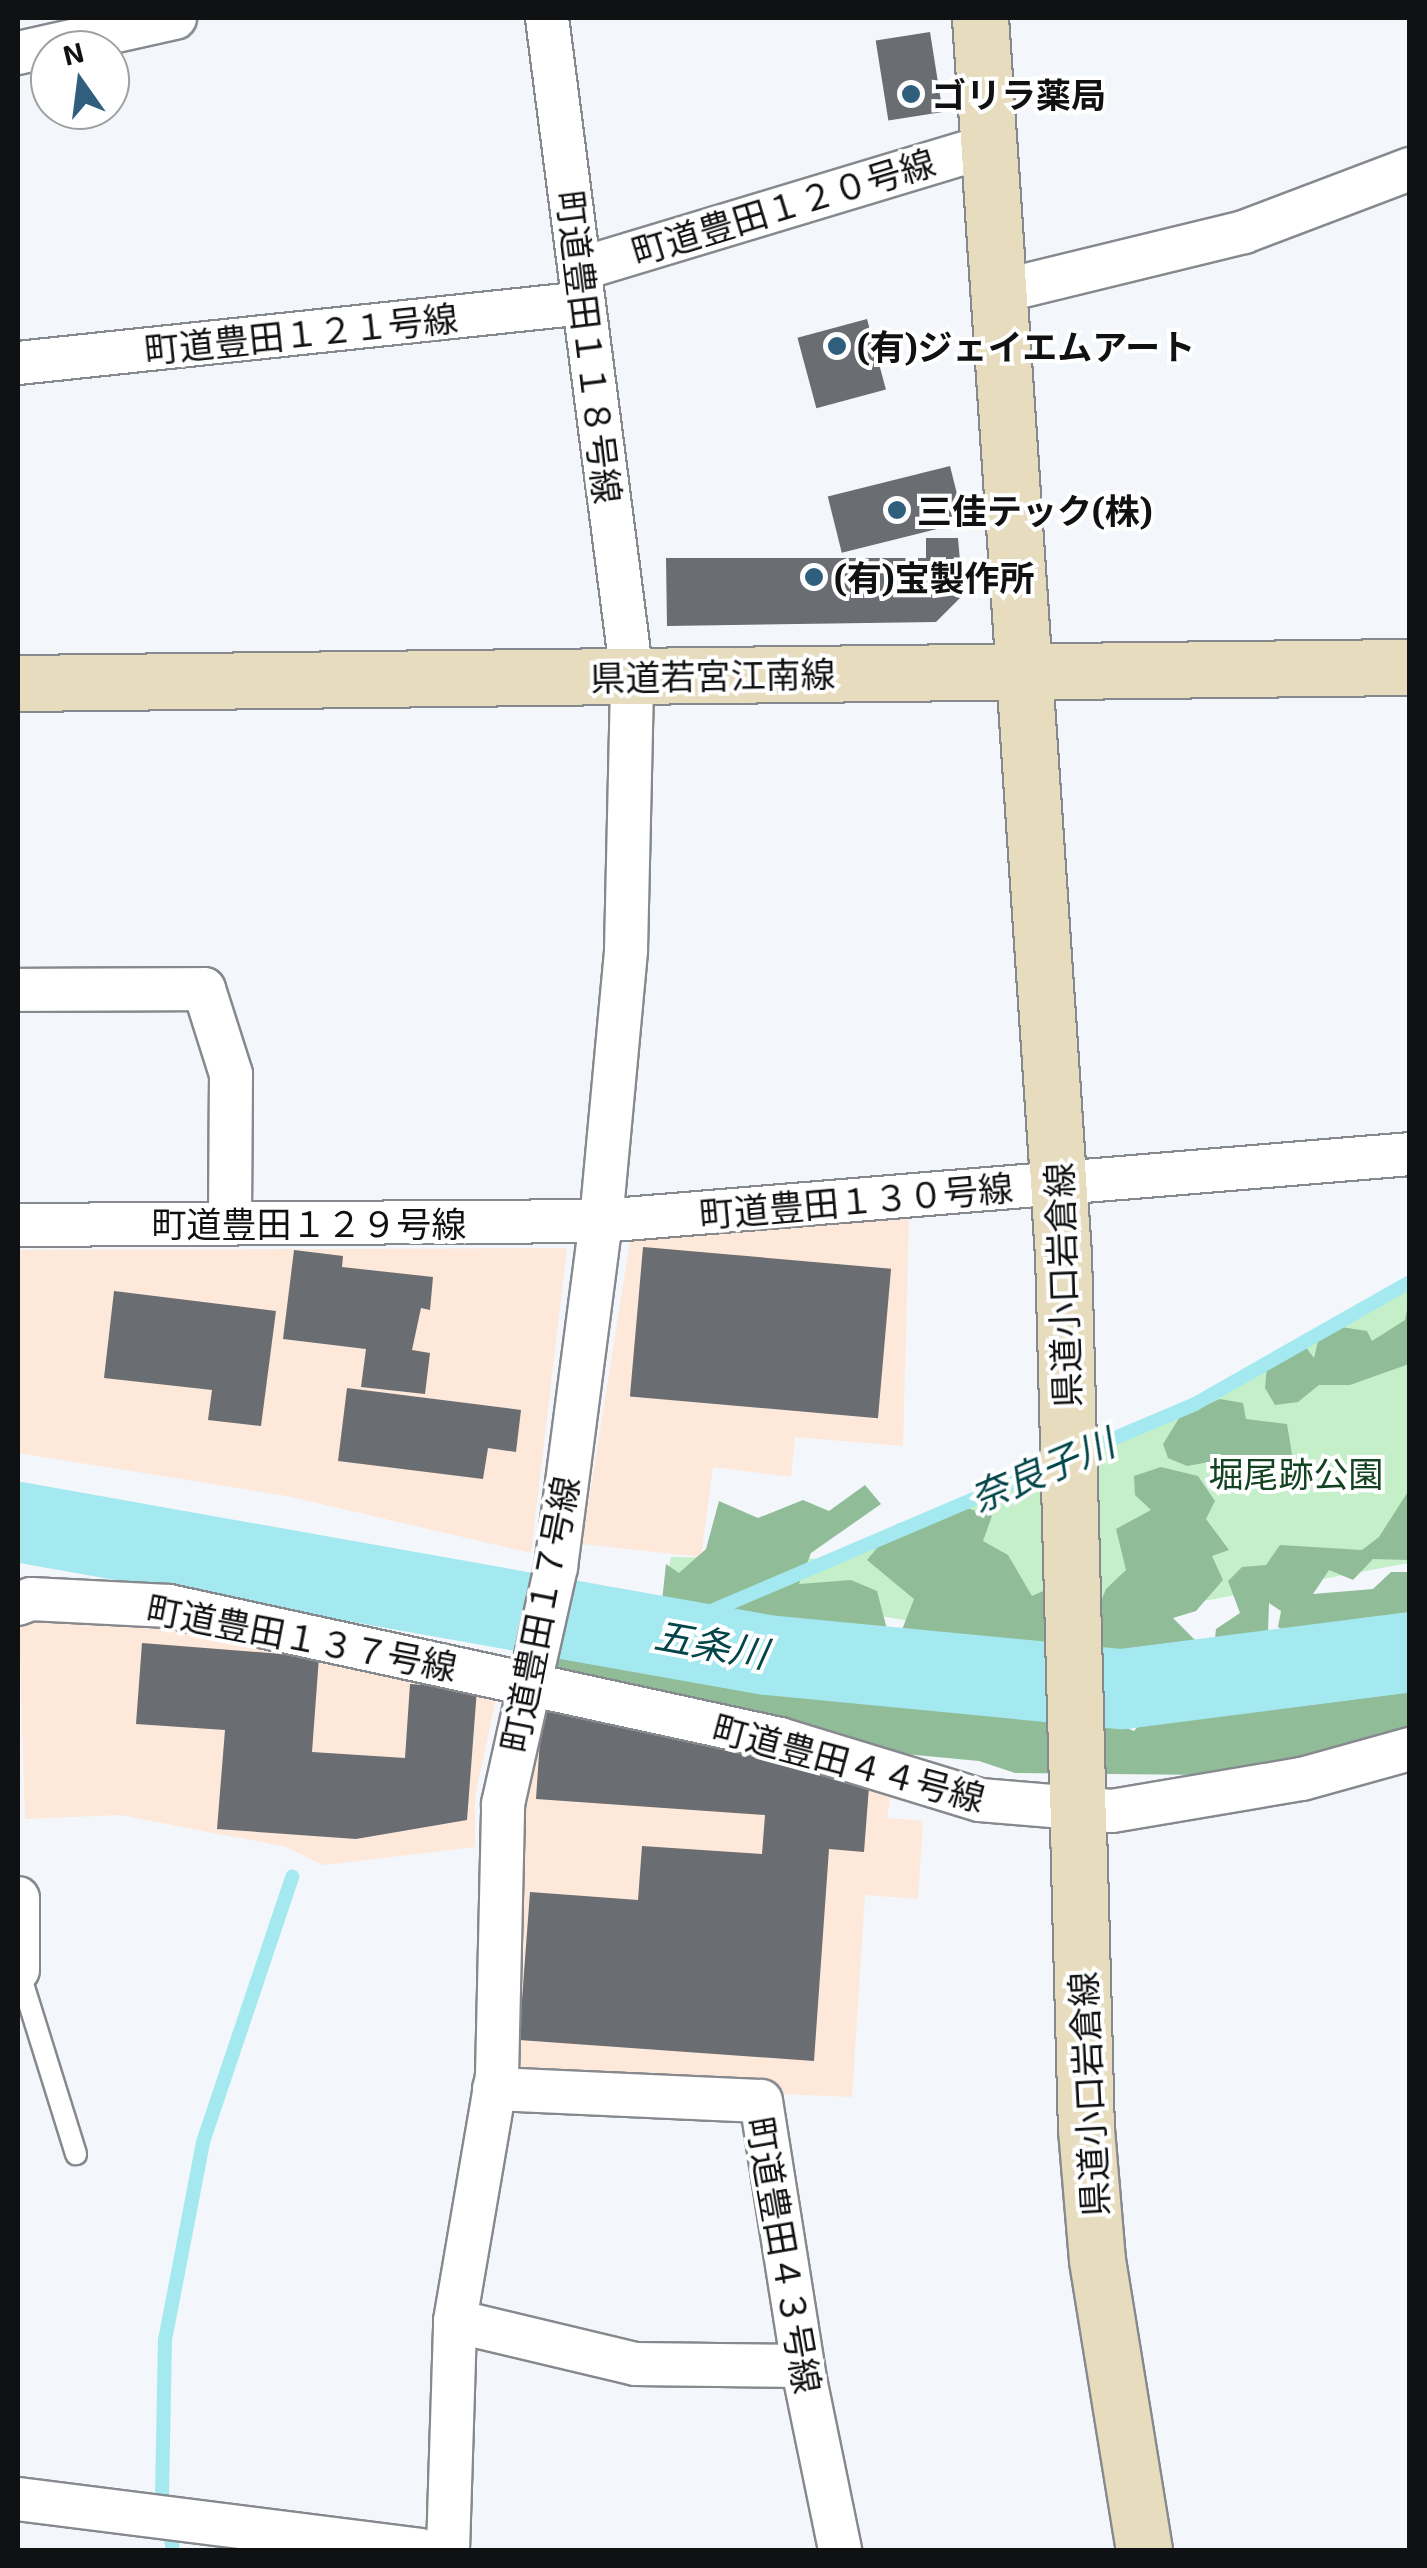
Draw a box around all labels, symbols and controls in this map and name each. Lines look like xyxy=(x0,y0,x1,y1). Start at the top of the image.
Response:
north arrow xyxy=(30,30,130,130)
text: N xyxy=(59,34,87,72)
place label: ゴリラ薬局 xyxy=(931,73,1106,115)
marker: ゴリラ薬局 xyxy=(900,83,922,105)
street label: 町道豊田１２０号線 xyxy=(626,140,940,272)
street label: 町道豊田１１８号線 xyxy=(550,188,630,506)
street label: 町道豊田１２１号線 xyxy=(142,296,460,370)
place label: (有)ジェイエムアート xyxy=(857,325,1196,367)
marker: (有)ジェイエムアート xyxy=(826,335,848,357)
place label: 三佳テック(株) xyxy=(917,489,1153,531)
marker: 三佳テック(株) xyxy=(886,499,908,521)
place label: (有)宝製作所 xyxy=(834,556,1035,598)
marker: (有)宝製作所 xyxy=(803,566,825,588)
street label: 県道若宮江南線 xyxy=(590,652,836,698)
street label: 県道小口岩倉線 xyxy=(1037,1162,1087,1408)
street label: 町道豊田１３０号線 xyxy=(697,1165,1015,1235)
street label: 町道豊田１２９号線 xyxy=(152,1202,466,1244)
water label: 奈良子川 xyxy=(963,1419,1121,1521)
park label: 堀尾跡公園 xyxy=(1209,1452,1383,1494)
street label: 町道豊田１７号線 xyxy=(492,1473,586,1755)
street label: 町道豊田１３７号線 xyxy=(143,1586,461,1688)
water label: 五条川 xyxy=(651,1612,771,1676)
street label: 町道豊田４４号線 xyxy=(708,1705,990,1819)
street label: 県道小口岩倉線 xyxy=(1061,1971,1115,2217)
street label: 町道豊田４３号線 xyxy=(740,2113,830,2397)

